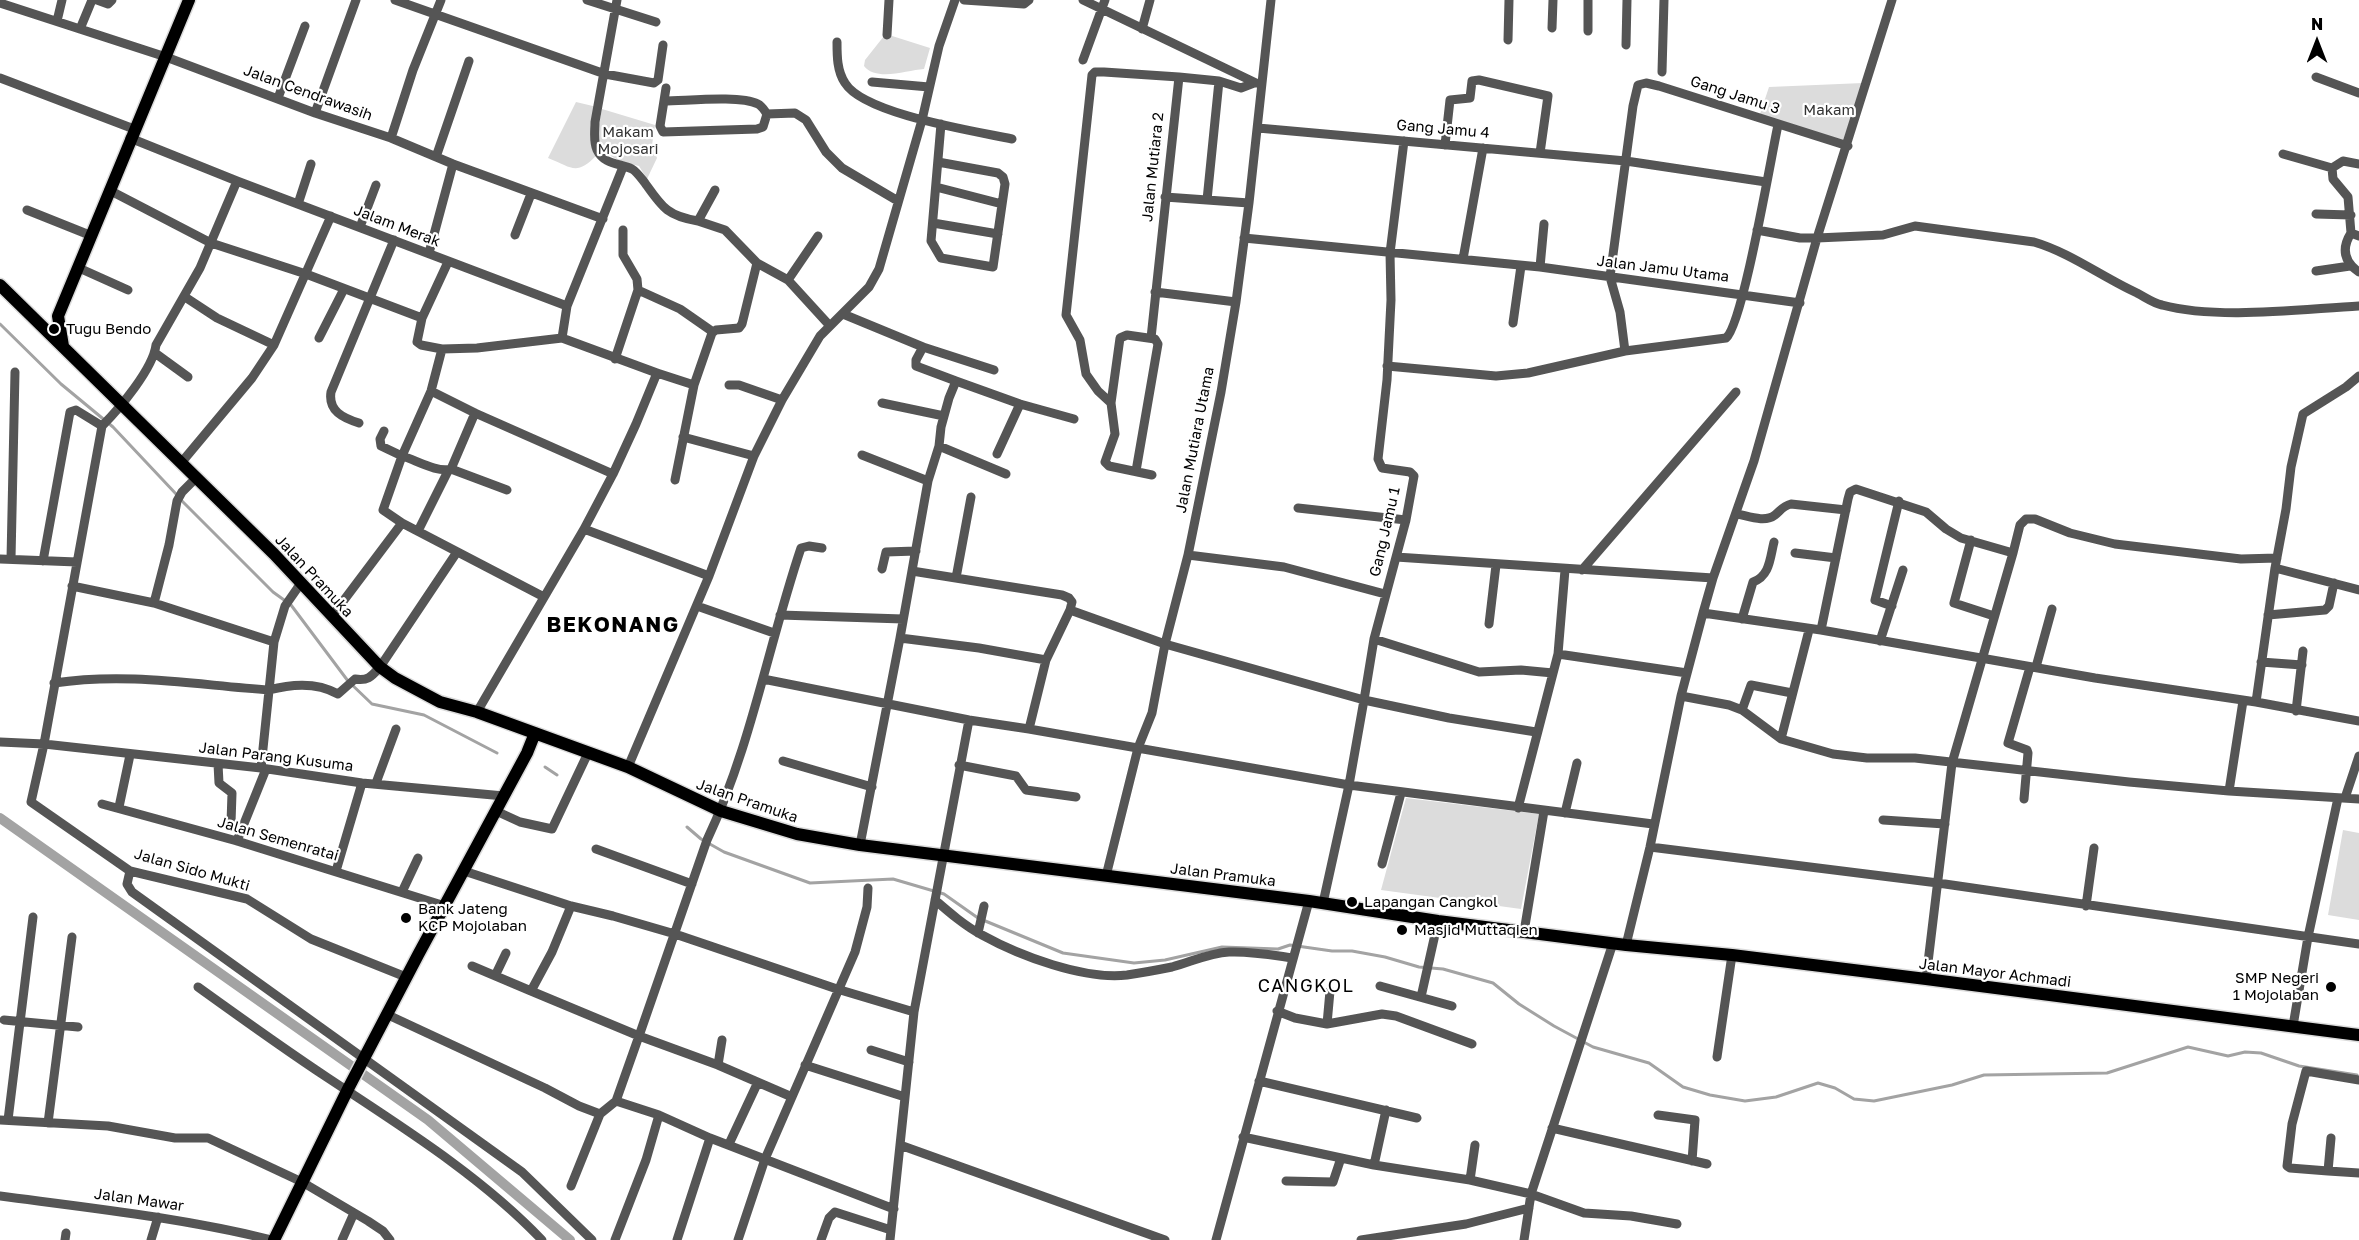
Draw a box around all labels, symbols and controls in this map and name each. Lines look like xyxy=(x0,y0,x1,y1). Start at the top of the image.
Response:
north arrow xyxy=(2287,12,2347,72)
text: N xyxy=(2311,14,2323,34)
street label: Jalan Cendrawasih xyxy=(241,61,375,125)
street label: Gang Jamu 3 xyxy=(1688,72,1782,118)
park label: Makam xyxy=(1803,101,1855,119)
street label: Jalan Mutiara 2 xyxy=(1138,111,1168,223)
street label: Gang Jamu 4 xyxy=(1396,116,1490,142)
park label: Makam Mojosari xyxy=(597,123,659,158)
street label: Jalam Merak xyxy=(351,201,443,251)
street label: Jalan Jamu Utama xyxy=(1596,252,1730,286)
place label: Tugu Bendo xyxy=(66,320,151,338)
marker: Tugu Bendo xyxy=(47,322,61,336)
street label: Jalan Mutiara Utama xyxy=(1172,365,1218,515)
street label: Gang Jamu 1 xyxy=(1366,485,1404,579)
street label: Jalan Pramuka xyxy=(271,531,357,621)
district label: BEKONANG xyxy=(546,612,680,638)
street label: Jalan Parang Kusuma xyxy=(198,739,354,775)
street label: Jalan Pramuka xyxy=(694,775,800,827)
street label: Jalan Semenratai xyxy=(215,813,341,865)
street label: Jalan Sido Mukti xyxy=(132,845,252,895)
street label: Jalan Pramuka xyxy=(1169,860,1277,890)
place label: Lapangan Cangkol xyxy=(1364,893,1498,911)
marker: Lapangan Cangkol xyxy=(1345,895,1359,909)
place label: Bank Jateng KCP Mojolaban xyxy=(418,900,527,935)
marker: Bank Jateng KCP Mojolaban xyxy=(399,911,413,925)
place label: Masjid Muttaqien xyxy=(1414,921,1538,939)
marker: Masjid Muttaqien xyxy=(1395,923,1409,937)
street label: Jalan Mayor Achmadi xyxy=(1918,955,2072,991)
place label: SMP Negeri 1 Mojolaban xyxy=(2233,969,2319,1004)
district label: CANGKOL xyxy=(1258,975,1354,997)
marker: SMP Negeri 1 Mojolaban xyxy=(2324,980,2338,994)
street label: Jalan Mawar xyxy=(93,1185,185,1215)

